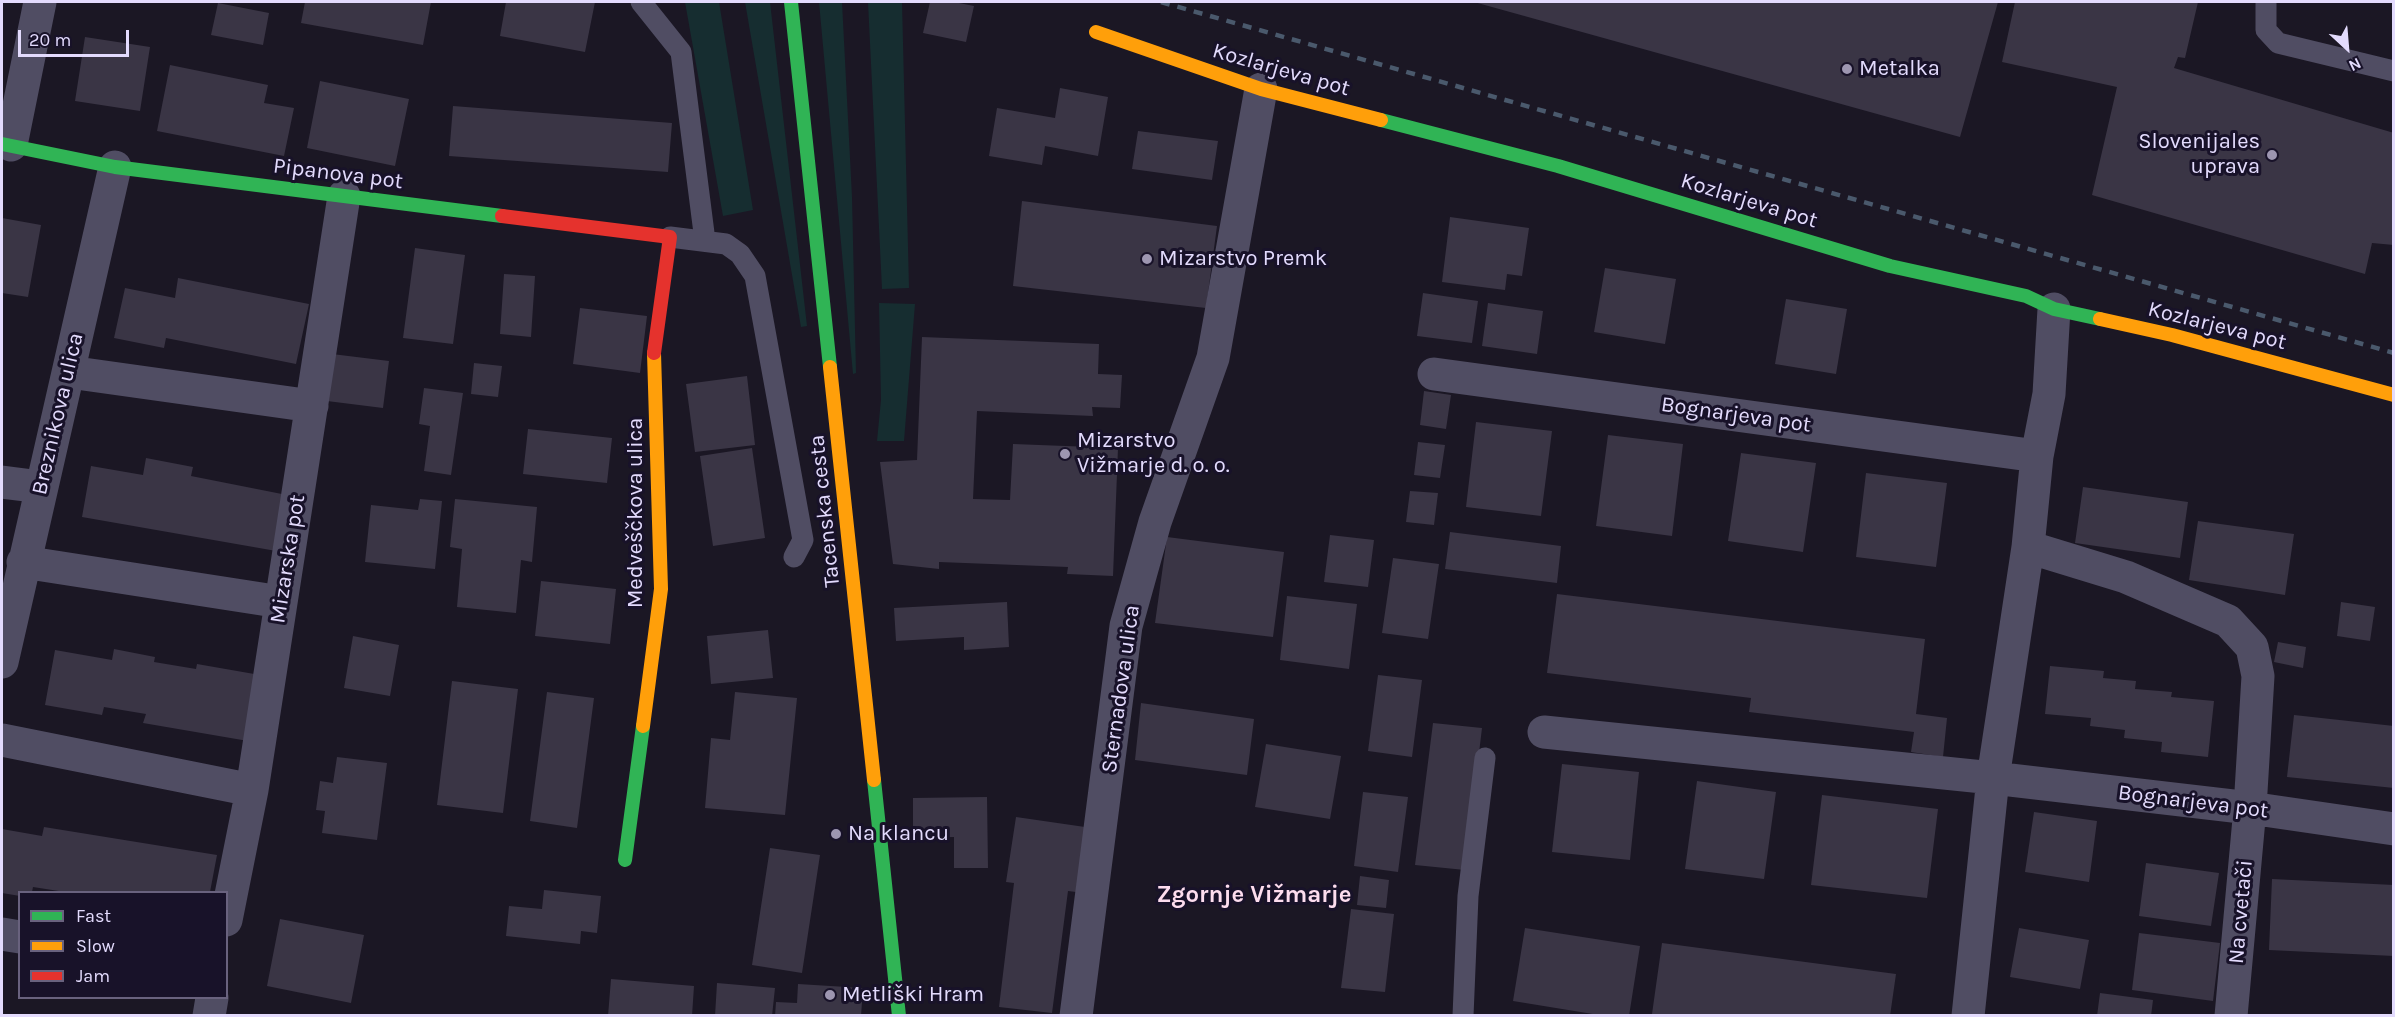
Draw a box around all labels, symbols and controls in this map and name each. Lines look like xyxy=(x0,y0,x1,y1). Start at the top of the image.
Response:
scale bar xyxy=(21,18,132,56)
north arrow xyxy=(2317,18,2377,78)
text: 20 m xyxy=(29,29,71,51)
street label: Kozlarjeva pot xyxy=(1209,38,1353,102)
text: N xyxy=(2346,54,2364,76)
place label: Metalka xyxy=(1859,56,1940,82)
marker: Metalka xyxy=(1840,62,1854,76)
place label: Slovenijales uprava xyxy=(2138,129,2260,180)
marker: Slovenijales uprava xyxy=(2265,148,2279,162)
street label: Pipanova pot xyxy=(272,153,404,195)
street label: Kozlarjeva pot xyxy=(1677,168,1821,234)
place label: Mizarstvo Premk xyxy=(1159,246,1327,272)
marker: Mizarstvo Premk xyxy=(1140,252,1154,266)
street label: Kozlarjeva pot xyxy=(2145,296,2289,356)
street label: Breznikova ulica xyxy=(27,330,89,498)
street label: Bognarjeva pot xyxy=(1659,391,1813,439)
street label: Medveščkova ulica xyxy=(623,418,649,608)
place label: Mizarstvo Vižmarje d. o. o. xyxy=(1077,428,1230,480)
street label: Tacenska cesta xyxy=(804,434,846,588)
marker: Mizarstvo Vižmarje d. o. o. xyxy=(1058,447,1072,461)
street label: Mizarska pot xyxy=(265,493,311,625)
street label: Sternadova ulica xyxy=(1096,603,1146,775)
street label: Bognarjeva pot xyxy=(2116,780,2270,824)
place label: Na klancu xyxy=(848,821,949,847)
marker: Na klancu xyxy=(829,827,843,841)
street label: Na cvetači xyxy=(2223,859,2259,965)
district label: Zgornje Vižmarje xyxy=(1156,881,1352,909)
legend xyxy=(18,891,228,999)
text: Fast xyxy=(76,905,111,927)
text: Slow xyxy=(76,935,115,957)
text: Jam xyxy=(76,965,110,987)
place label: Metliški Hram xyxy=(842,982,984,1008)
marker: Metliški Hram xyxy=(823,988,837,1002)

